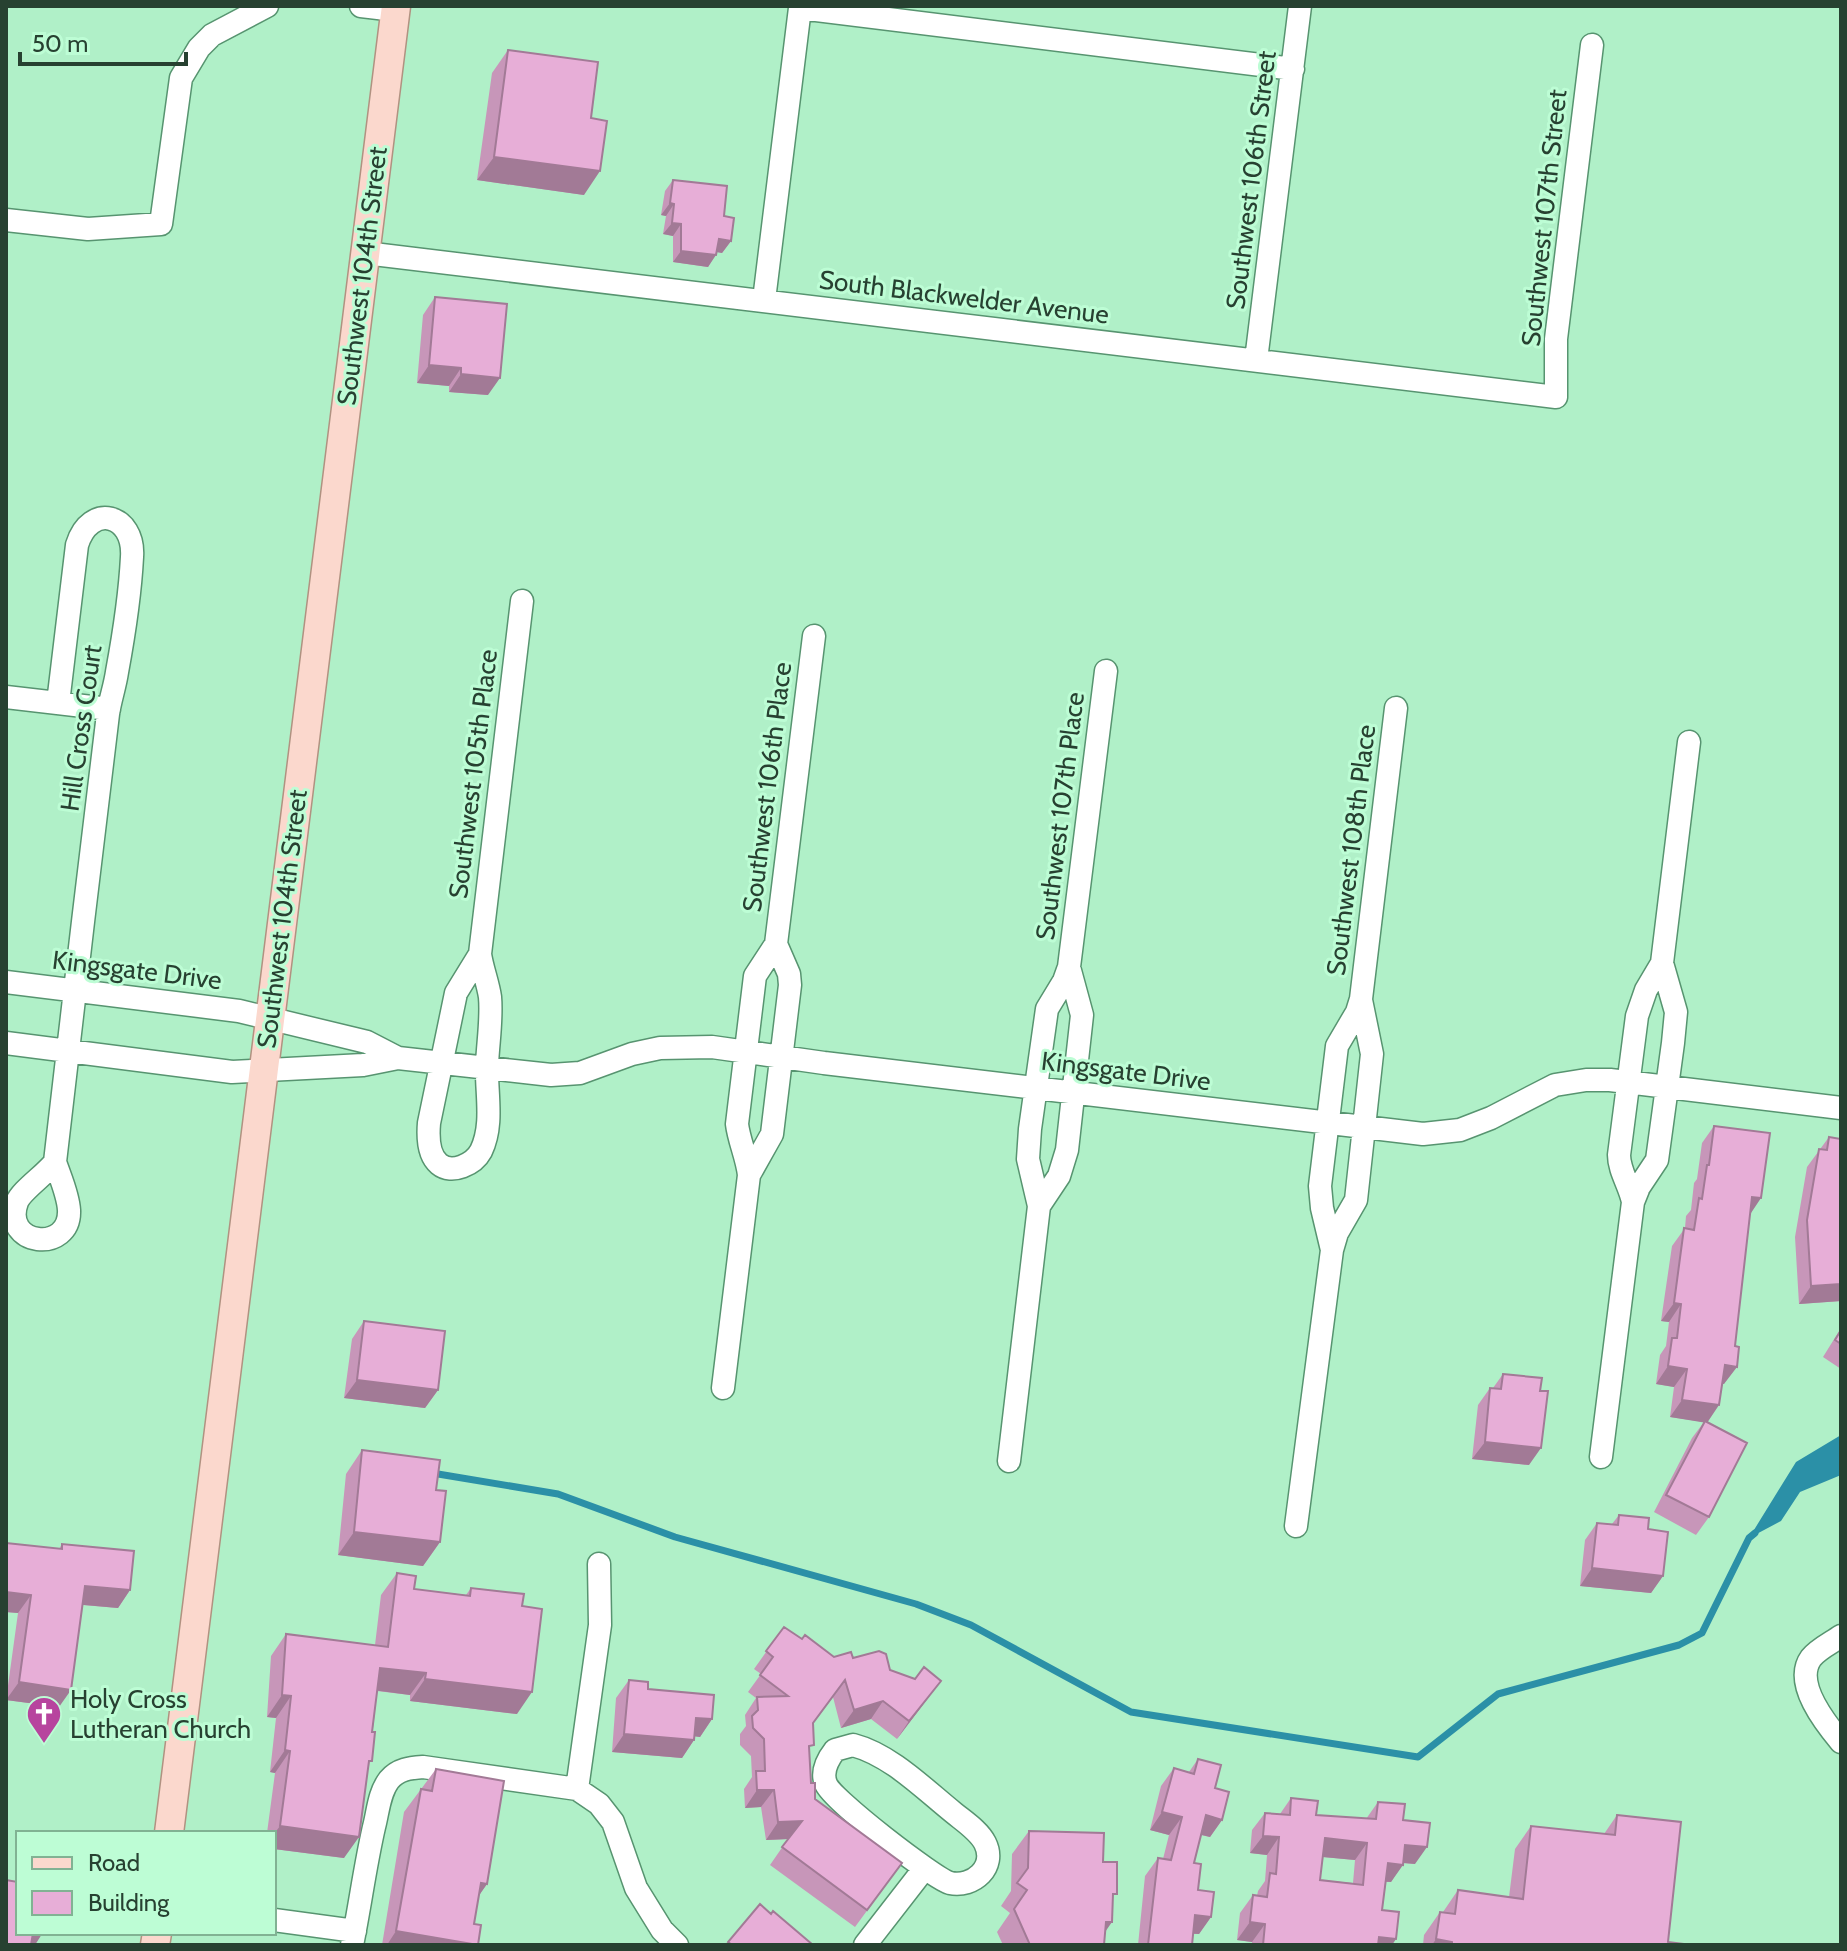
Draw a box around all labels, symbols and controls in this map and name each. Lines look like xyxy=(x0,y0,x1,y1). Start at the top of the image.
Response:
scale bar xyxy=(20,16,186,66)
text: 50 m xyxy=(32,29,88,58)
street label: Southwest 106th Street xyxy=(1219,49,1283,311)
street label: Southwest 107th Street xyxy=(1515,88,1573,348)
street label: Southwest 104th Street xyxy=(330,145,394,407)
street label: South Blackwelder Avenue xyxy=(817,263,1111,331)
street label: Hill Cross Court xyxy=(53,643,109,813)
street label: Southwest 105th Place xyxy=(442,648,504,900)
street label: Southwest 106th Place xyxy=(736,660,798,914)
street label: Southwest 107th Place xyxy=(1029,690,1091,942)
street label: Southwest 108th Place xyxy=(1320,723,1382,977)
street label: Southwest 104th Street xyxy=(250,788,314,1050)
street label: Kingsgate Drive xyxy=(50,944,224,996)
street label: Kingsgate Drive xyxy=(1039,1045,1213,1097)
place label: Holy Cross Lutheran Church xyxy=(70,1683,251,1745)
church icon: Holy Cross Lutheran Church xyxy=(25,1695,63,1745)
legend xyxy=(16,1831,276,1935)
text: Road xyxy=(88,1848,140,1877)
text: Building xyxy=(88,1888,170,1917)

